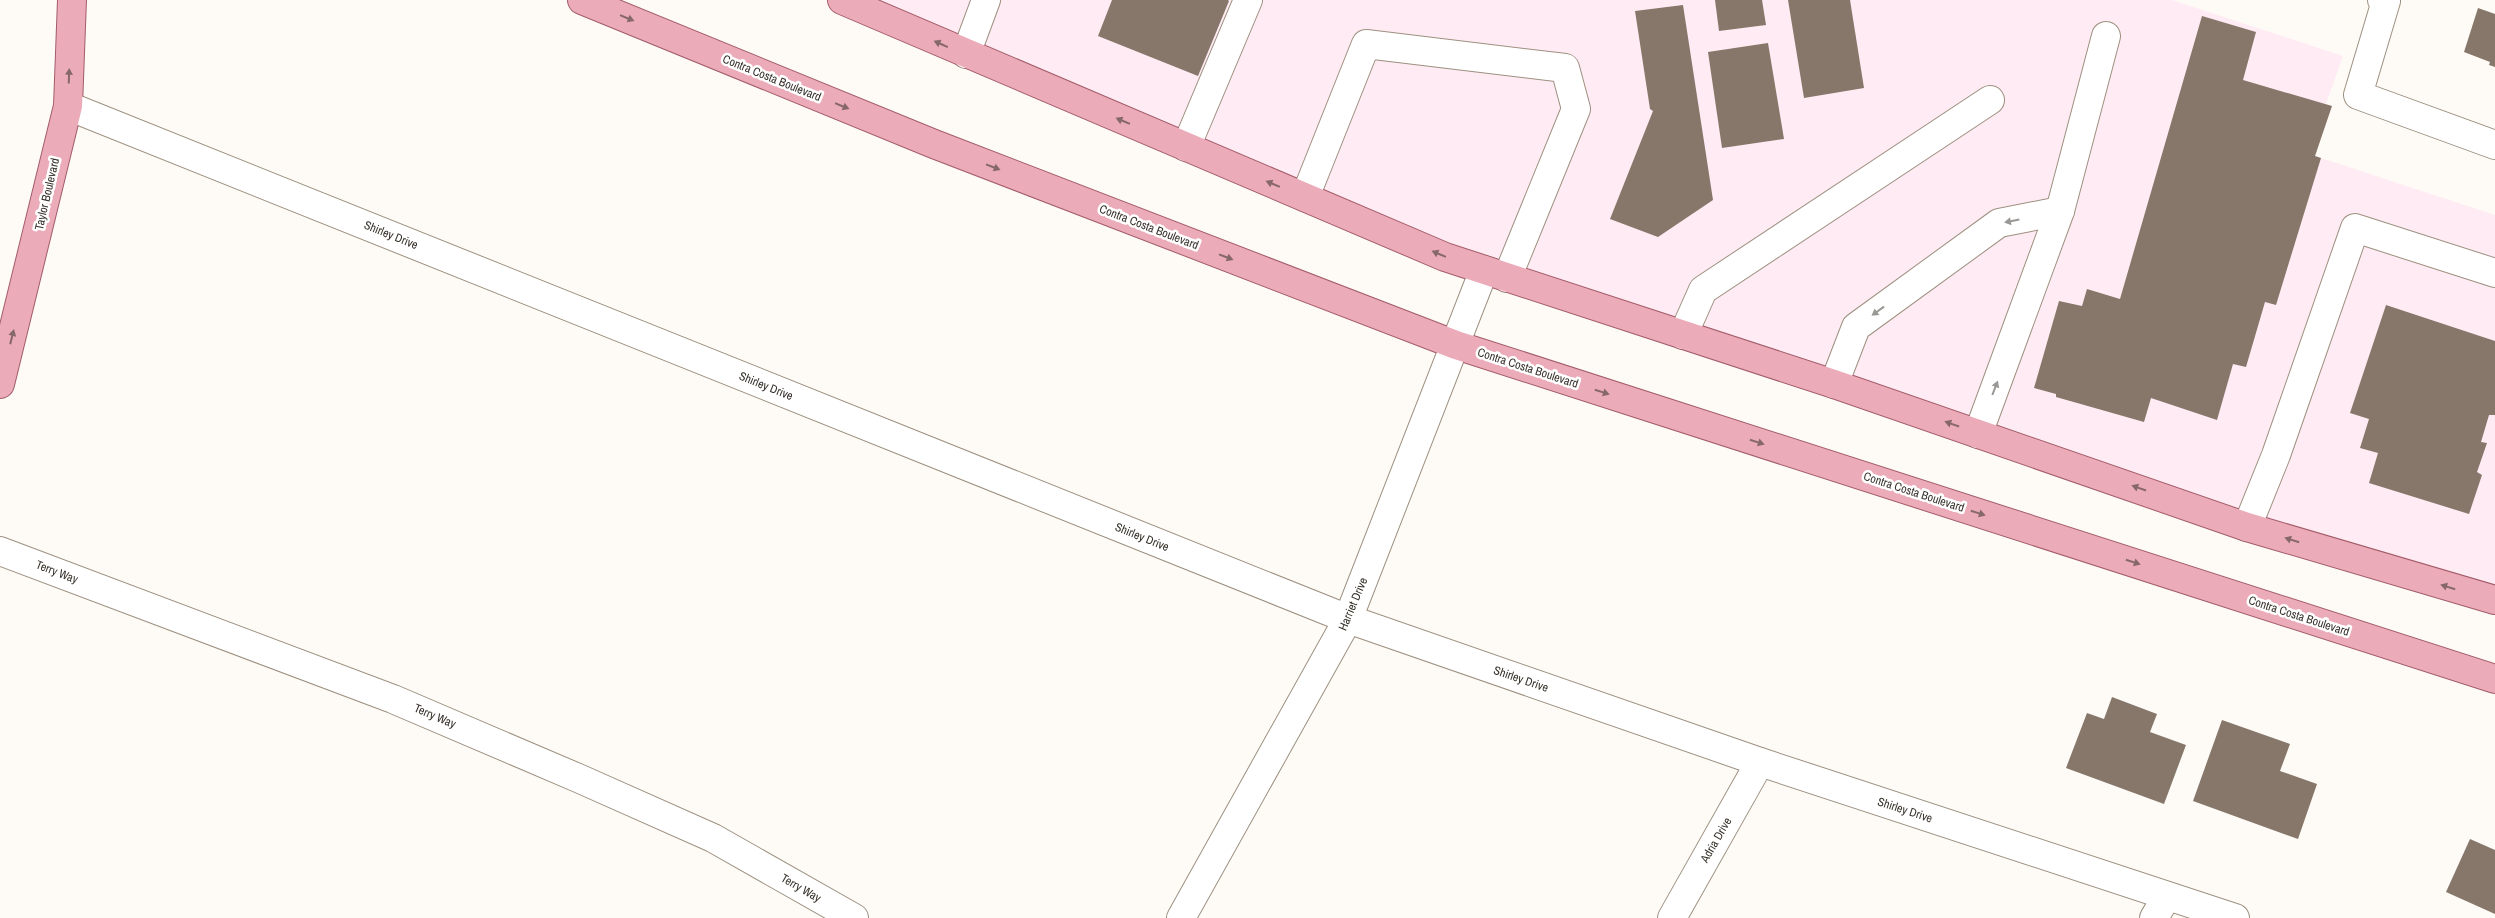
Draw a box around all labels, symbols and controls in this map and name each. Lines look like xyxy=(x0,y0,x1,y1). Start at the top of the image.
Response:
one-way arrow xyxy=(620,15,634,23)
one-way arrow xyxy=(934,39,948,47)
street label: Contra Costa Boulevard xyxy=(720,51,824,105)
one-way arrow xyxy=(65,68,73,84)
one-way arrow xyxy=(835,103,849,111)
one-way arrow xyxy=(1116,116,1130,124)
street label: Taylor Boulevard xyxy=(31,156,63,232)
one-way arrow xyxy=(986,163,1001,171)
one-way arrow xyxy=(1266,179,1280,187)
street label: Contra Costa Boulevard xyxy=(1097,201,1201,253)
street label: Shirley Drive xyxy=(362,217,420,253)
one-way arrow xyxy=(2004,217,2020,225)
one-way arrow xyxy=(1431,250,1446,258)
one-way arrow xyxy=(1219,254,1234,261)
one-way arrow xyxy=(1872,306,1885,316)
one-way arrow xyxy=(8,329,16,345)
street label: Contra Costa Boulevard xyxy=(1476,344,1580,392)
street label: Shirley Drive xyxy=(737,368,795,404)
one-way arrow xyxy=(1991,380,1999,395)
one-way arrow xyxy=(1595,389,1610,396)
one-way arrow xyxy=(1944,420,1959,428)
one-way arrow xyxy=(1750,438,1765,446)
street label: Contra Costa Boulevard xyxy=(1862,468,1966,516)
one-way arrow xyxy=(2131,484,2146,492)
one-way arrow xyxy=(1971,509,1986,517)
street label: Shirley Drive xyxy=(1113,519,1171,555)
one-way arrow xyxy=(2285,536,2300,544)
street label: Terry Way xyxy=(34,557,80,587)
one-way arrow xyxy=(2126,559,2141,567)
street label: Harriet Drive xyxy=(1335,575,1371,633)
one-way arrow xyxy=(2441,582,2456,590)
street label: Contra Costa Boulevard xyxy=(2247,592,2351,640)
street label: Shirley Drive xyxy=(1492,662,1550,696)
street label: Terry Way xyxy=(412,700,458,732)
street label: Shirley Drive xyxy=(1875,794,1935,826)
street label: Adria Drive xyxy=(1696,814,1735,866)
street label: Terry Way xyxy=(778,870,824,906)

